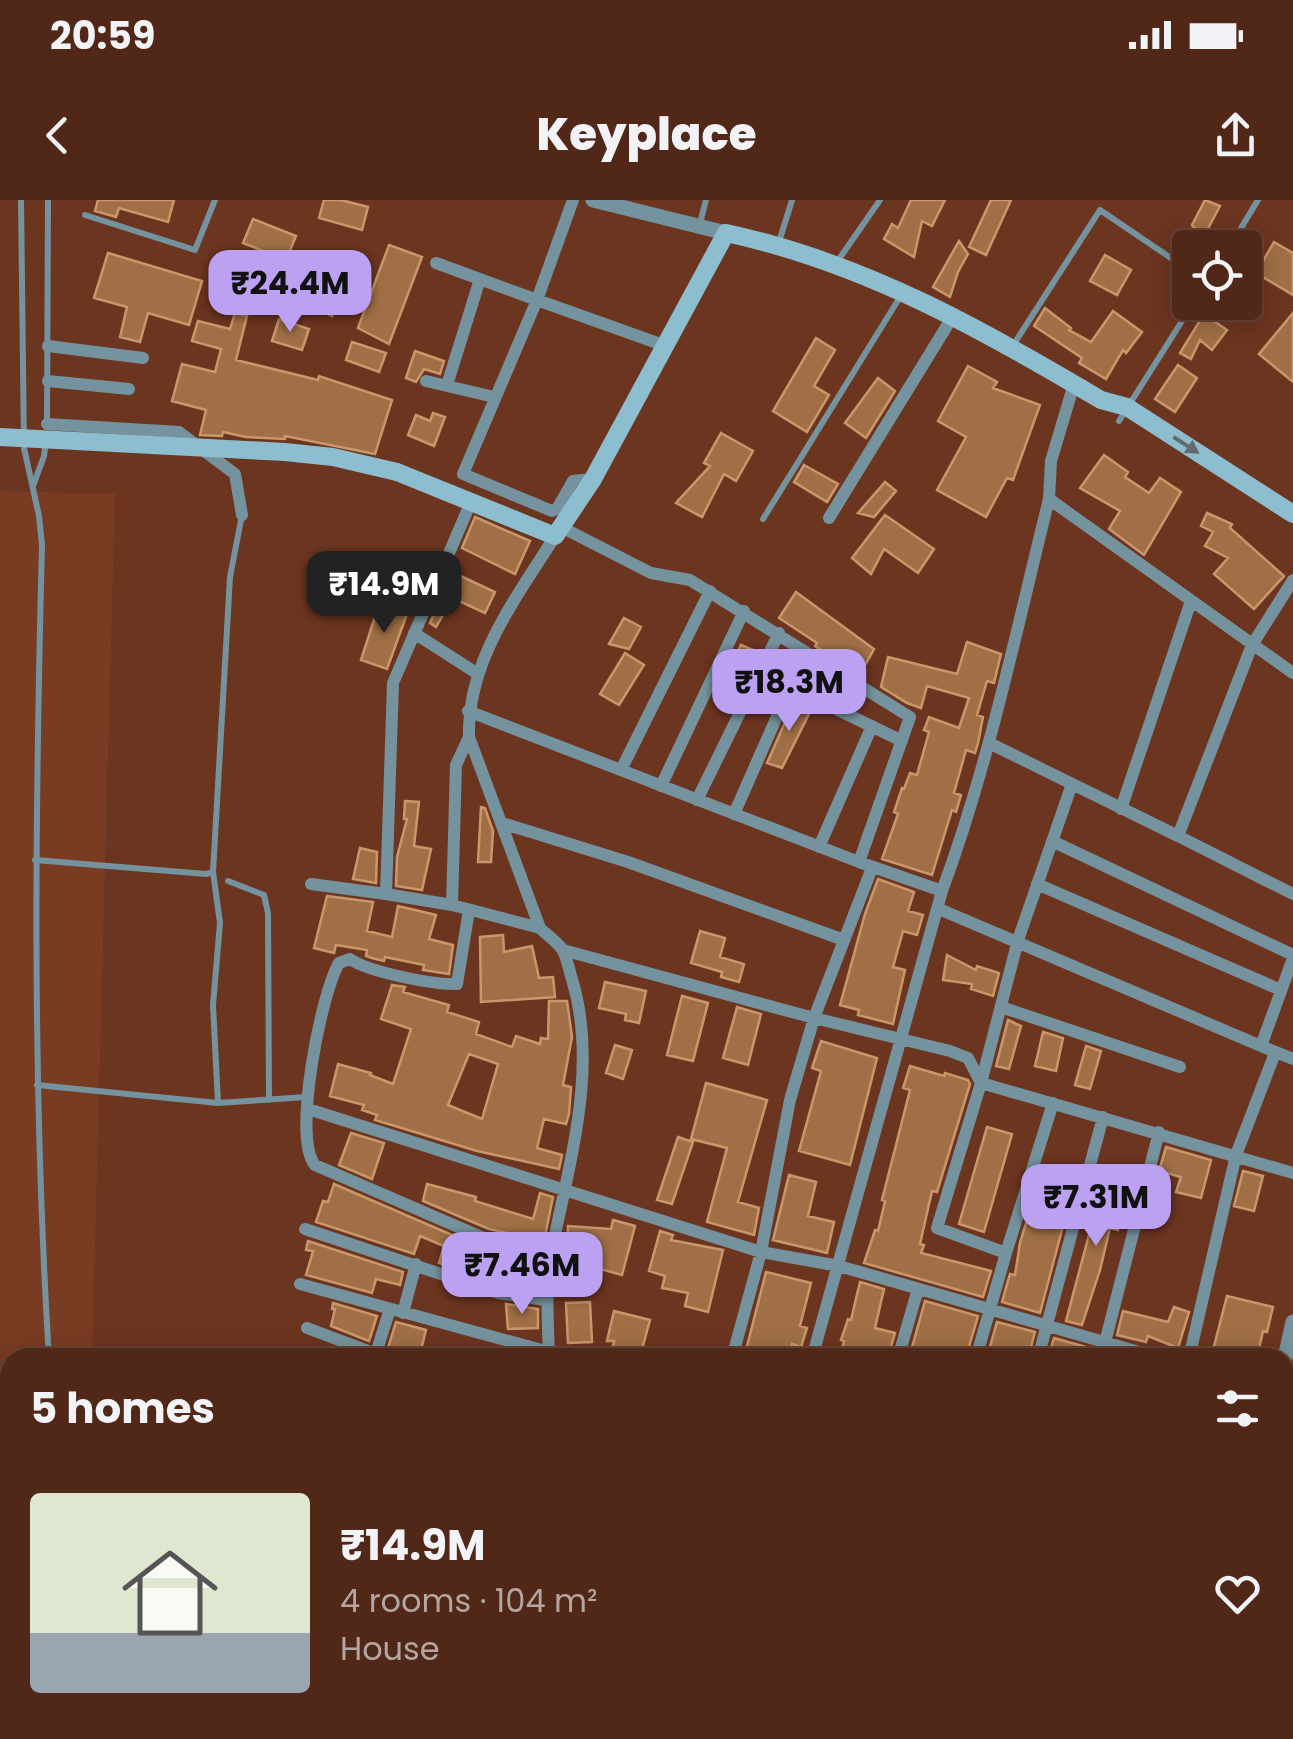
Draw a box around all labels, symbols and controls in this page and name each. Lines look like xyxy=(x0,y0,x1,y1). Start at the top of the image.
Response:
text: 20:59 xyxy=(50,9,155,62)
text: Keyplace xyxy=(537,103,756,166)
icon: back xyxy=(30,108,85,163)
icon: share xyxy=(1208,108,1263,163)
map controls xyxy=(1172,230,1262,320)
button: locate xyxy=(1172,230,1262,320)
pin: ₹24.4M xyxy=(209,250,371,335)
text: ₹24.4M xyxy=(230,260,350,305)
one-way arrow xyxy=(1172,436,1200,454)
pin: ₹14.9M xyxy=(303,551,465,636)
text: ₹14.9M xyxy=(329,561,439,606)
pin: ₹18.3M xyxy=(708,649,870,734)
text: ₹18.3M xyxy=(734,659,844,704)
pin: ₹7.31M xyxy=(1015,1164,1177,1249)
text: ₹7.31M xyxy=(1043,1174,1149,1219)
pin: ₹7.46M xyxy=(441,1232,603,1317)
text: ₹7.46M xyxy=(464,1242,580,1287)
text: 5 homes xyxy=(30,1379,215,1438)
icon: filters xyxy=(1210,1381,1265,1436)
text: ₹14.9M xyxy=(340,1516,486,1575)
icon: home xyxy=(110,1533,230,1653)
icon: heart xyxy=(1210,1566,1265,1621)
text: 4 rooms · 104 m² xyxy=(340,1578,598,1623)
text: House xyxy=(340,1626,440,1671)

